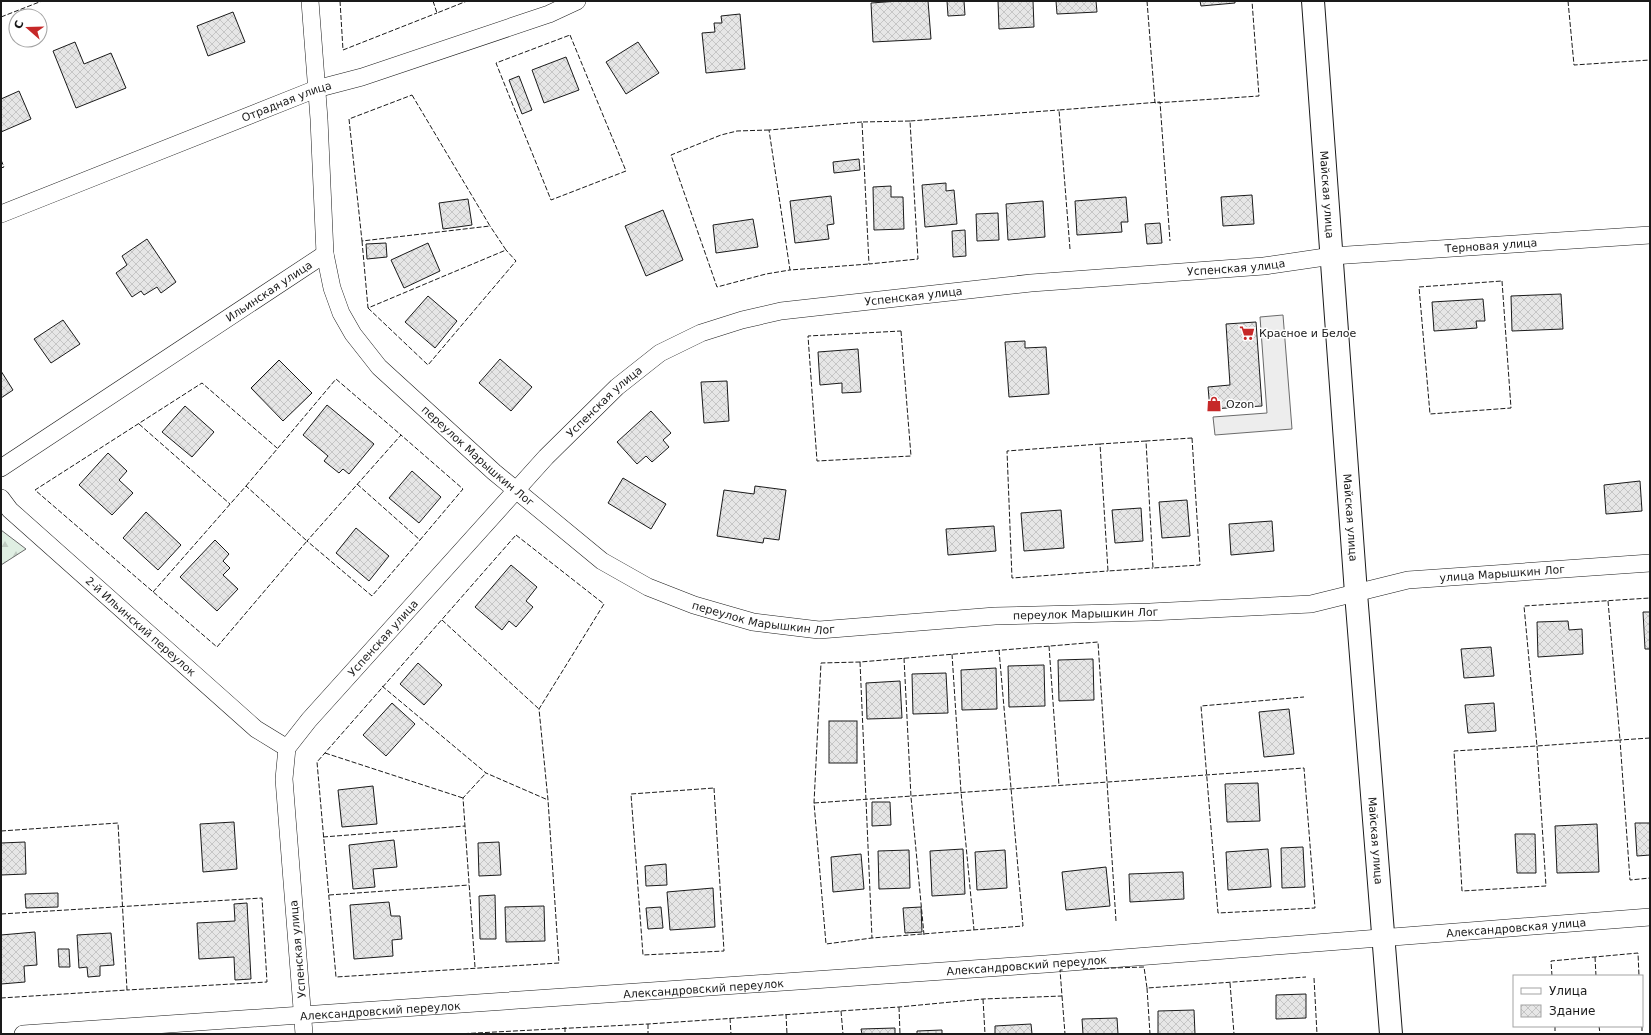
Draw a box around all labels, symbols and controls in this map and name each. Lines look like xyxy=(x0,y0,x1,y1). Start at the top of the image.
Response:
north arrow xyxy=(8,8,48,48)
text: С xyxy=(12,19,27,31)
street label: Отрадная улица xyxy=(240,79,333,124)
street label: Майская улица xyxy=(1317,150,1337,239)
street label: Терновая улица xyxy=(1443,236,1538,255)
street label: Успенская улица xyxy=(1187,256,1286,278)
street label: Ильинская улица xyxy=(223,258,314,324)
street label: Успенская улица xyxy=(864,284,963,308)
supermarket icon: Красное и Белое xyxy=(1238,324,1256,342)
place label: Красное и Белое xyxy=(1259,327,1356,340)
street label: Успенская улица xyxy=(564,363,645,440)
shop icon: Ozon xyxy=(1205,395,1223,413)
place label: Ozon xyxy=(1226,398,1254,411)
street label: переулок Марышкин Лог xyxy=(419,403,537,509)
street label: Майская улица xyxy=(1341,473,1360,562)
street label: улица Марышкин Лог xyxy=(1439,562,1566,584)
street label: 2-й Ильинский переулок xyxy=(83,574,199,679)
street label: Успенская улица xyxy=(345,597,421,679)
street label: переулок Марышкин Лог xyxy=(691,598,836,637)
street label: переулок Марышкин Лог xyxy=(1013,605,1159,622)
street label: Майская улица xyxy=(1366,796,1386,885)
street label: Успенская улица xyxy=(287,899,309,999)
street label: Александровская улица xyxy=(1446,916,1587,940)
street label: Александровский переулок xyxy=(946,953,1108,978)
legend xyxy=(1513,975,1643,1027)
street label: Александровский переулок xyxy=(623,977,785,1001)
text: Улица xyxy=(1549,984,1587,998)
street label: Александровский переулок xyxy=(300,999,461,1023)
text: Здание xyxy=(1549,1004,1595,1018)

